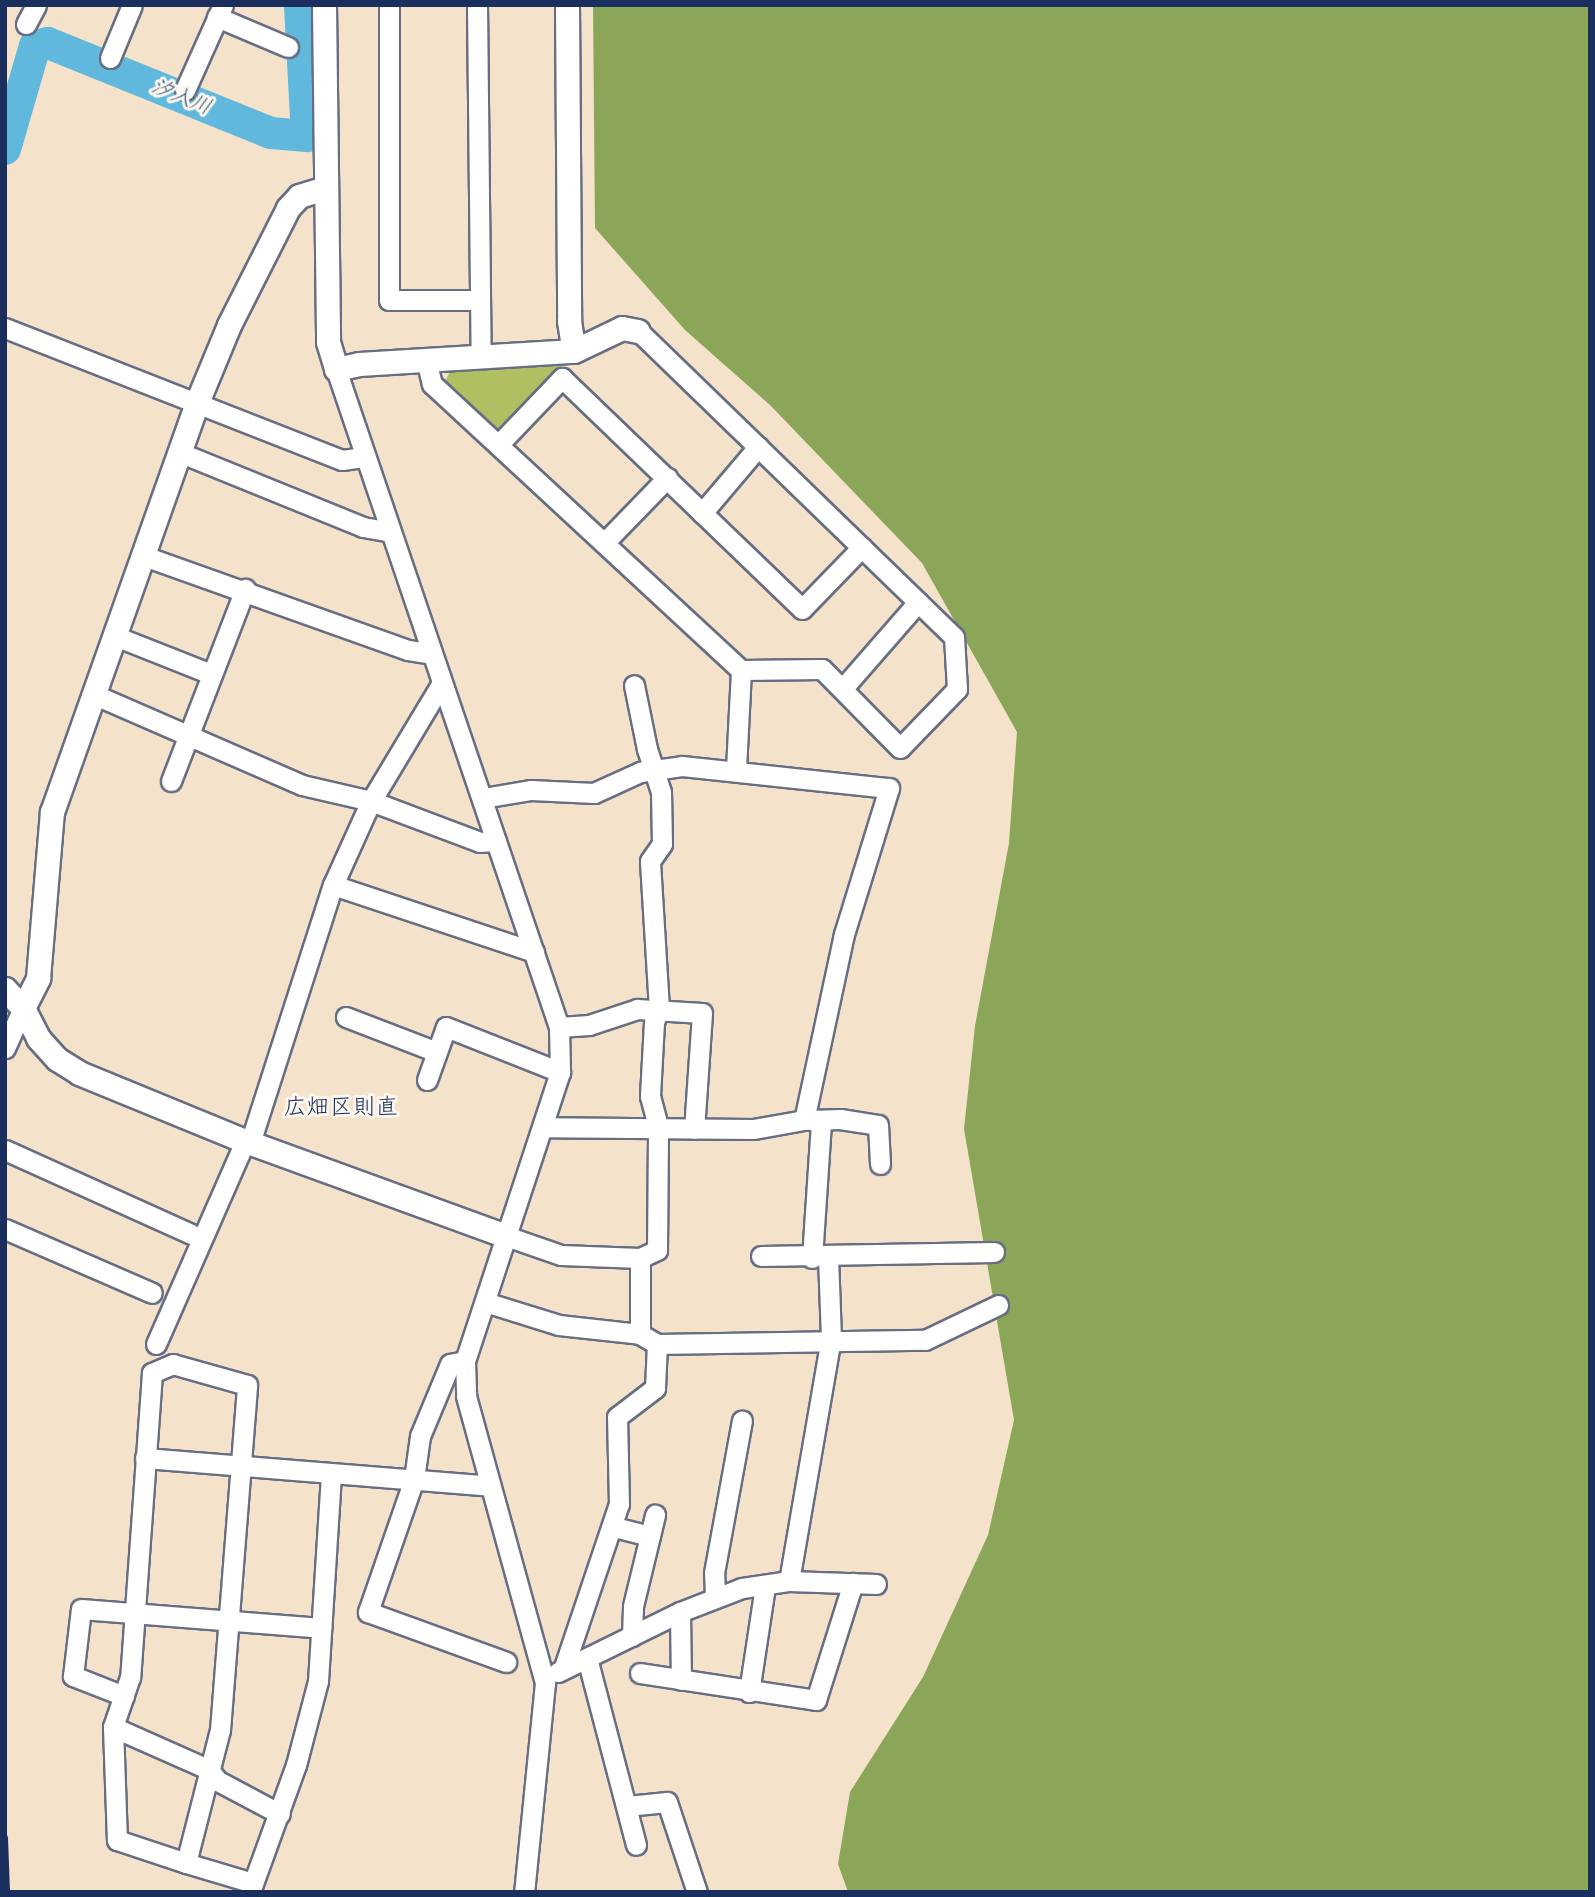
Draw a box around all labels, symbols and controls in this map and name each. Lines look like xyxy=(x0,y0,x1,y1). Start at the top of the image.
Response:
water label: 汐入川 xyxy=(147,74,215,120)
district label: 広畑区則直 xyxy=(284,1093,398,1121)

